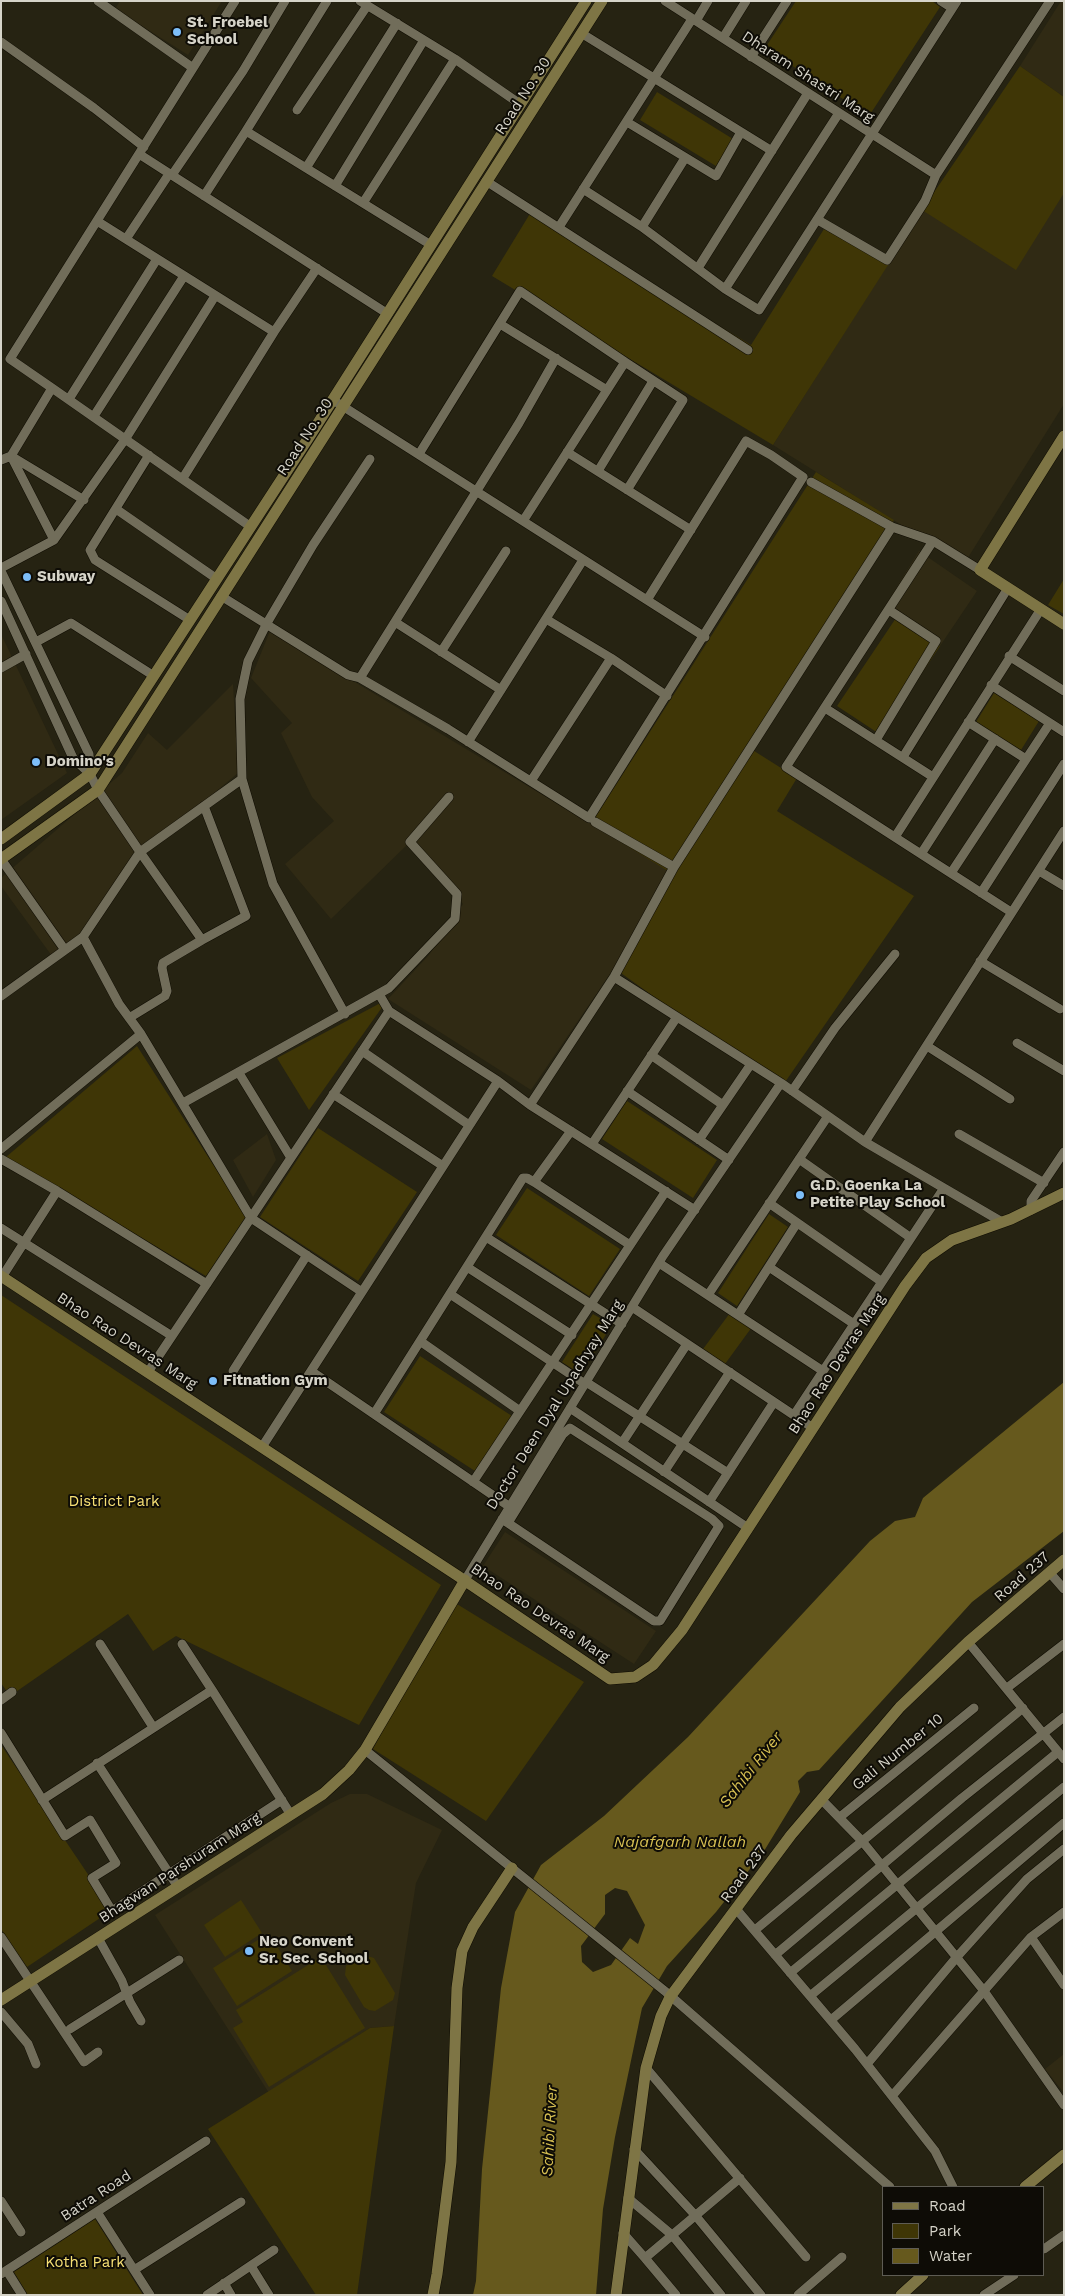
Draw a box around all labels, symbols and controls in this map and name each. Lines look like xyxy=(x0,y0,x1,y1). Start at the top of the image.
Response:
place label: St. Froebel School xyxy=(187,14,268,49)
marker: St. Froebel School xyxy=(171,26,183,38)
street label: Dharam Shastri Marg xyxy=(738,27,878,127)
street label: Road No. 30 xyxy=(491,54,555,138)
street label: Road No. 30 xyxy=(273,395,337,479)
place label: Subway xyxy=(37,568,95,586)
marker: Subway xyxy=(21,571,33,583)
place label: Domino's xyxy=(46,753,114,771)
marker: Domino's xyxy=(30,756,42,768)
place label: G.D. Goenka La Petite Play School xyxy=(810,1177,945,1212)
marker: G.D. Goenka La Petite Play School xyxy=(794,1189,806,1201)
street label: Bhao Rao Devras Marg xyxy=(53,1289,201,1393)
street label: Bhao Rao Devras Marg xyxy=(785,1290,889,1438)
street label: Doctor Deen Dyal Upadhyay Marg xyxy=(483,1297,627,1513)
place label: Fitnation Gym xyxy=(223,1372,328,1390)
marker: Fitnation Gym xyxy=(207,1375,219,1387)
park label: District Park xyxy=(68,1493,160,1511)
street label: Road 237 xyxy=(991,1548,1053,1606)
street label: Bhao Rao Devras Marg xyxy=(467,1560,613,1666)
street label: Gali Number 10 xyxy=(849,1710,947,1794)
water label: Sahibi River xyxy=(715,1728,787,1812)
street label: Bhagwan Parshuram Marg xyxy=(96,1809,264,1927)
water label: Najafgarh Nallah xyxy=(614,1832,746,1852)
street label: Road 237 xyxy=(717,1842,771,1906)
place label: Neo Convent Sr. Sec. School xyxy=(259,1933,368,1968)
marker: Neo Convent Sr. Sec. School xyxy=(243,1945,255,1957)
water label: Sahibi River xyxy=(538,2085,562,2177)
street label: Batra Road xyxy=(57,2167,135,2225)
legend xyxy=(882,2186,1045,2276)
text: Road xyxy=(929,2197,966,2215)
text: Park xyxy=(929,2222,961,2240)
text: Water xyxy=(929,2247,972,2265)
park label: Kotha Park xyxy=(45,2254,125,2272)

